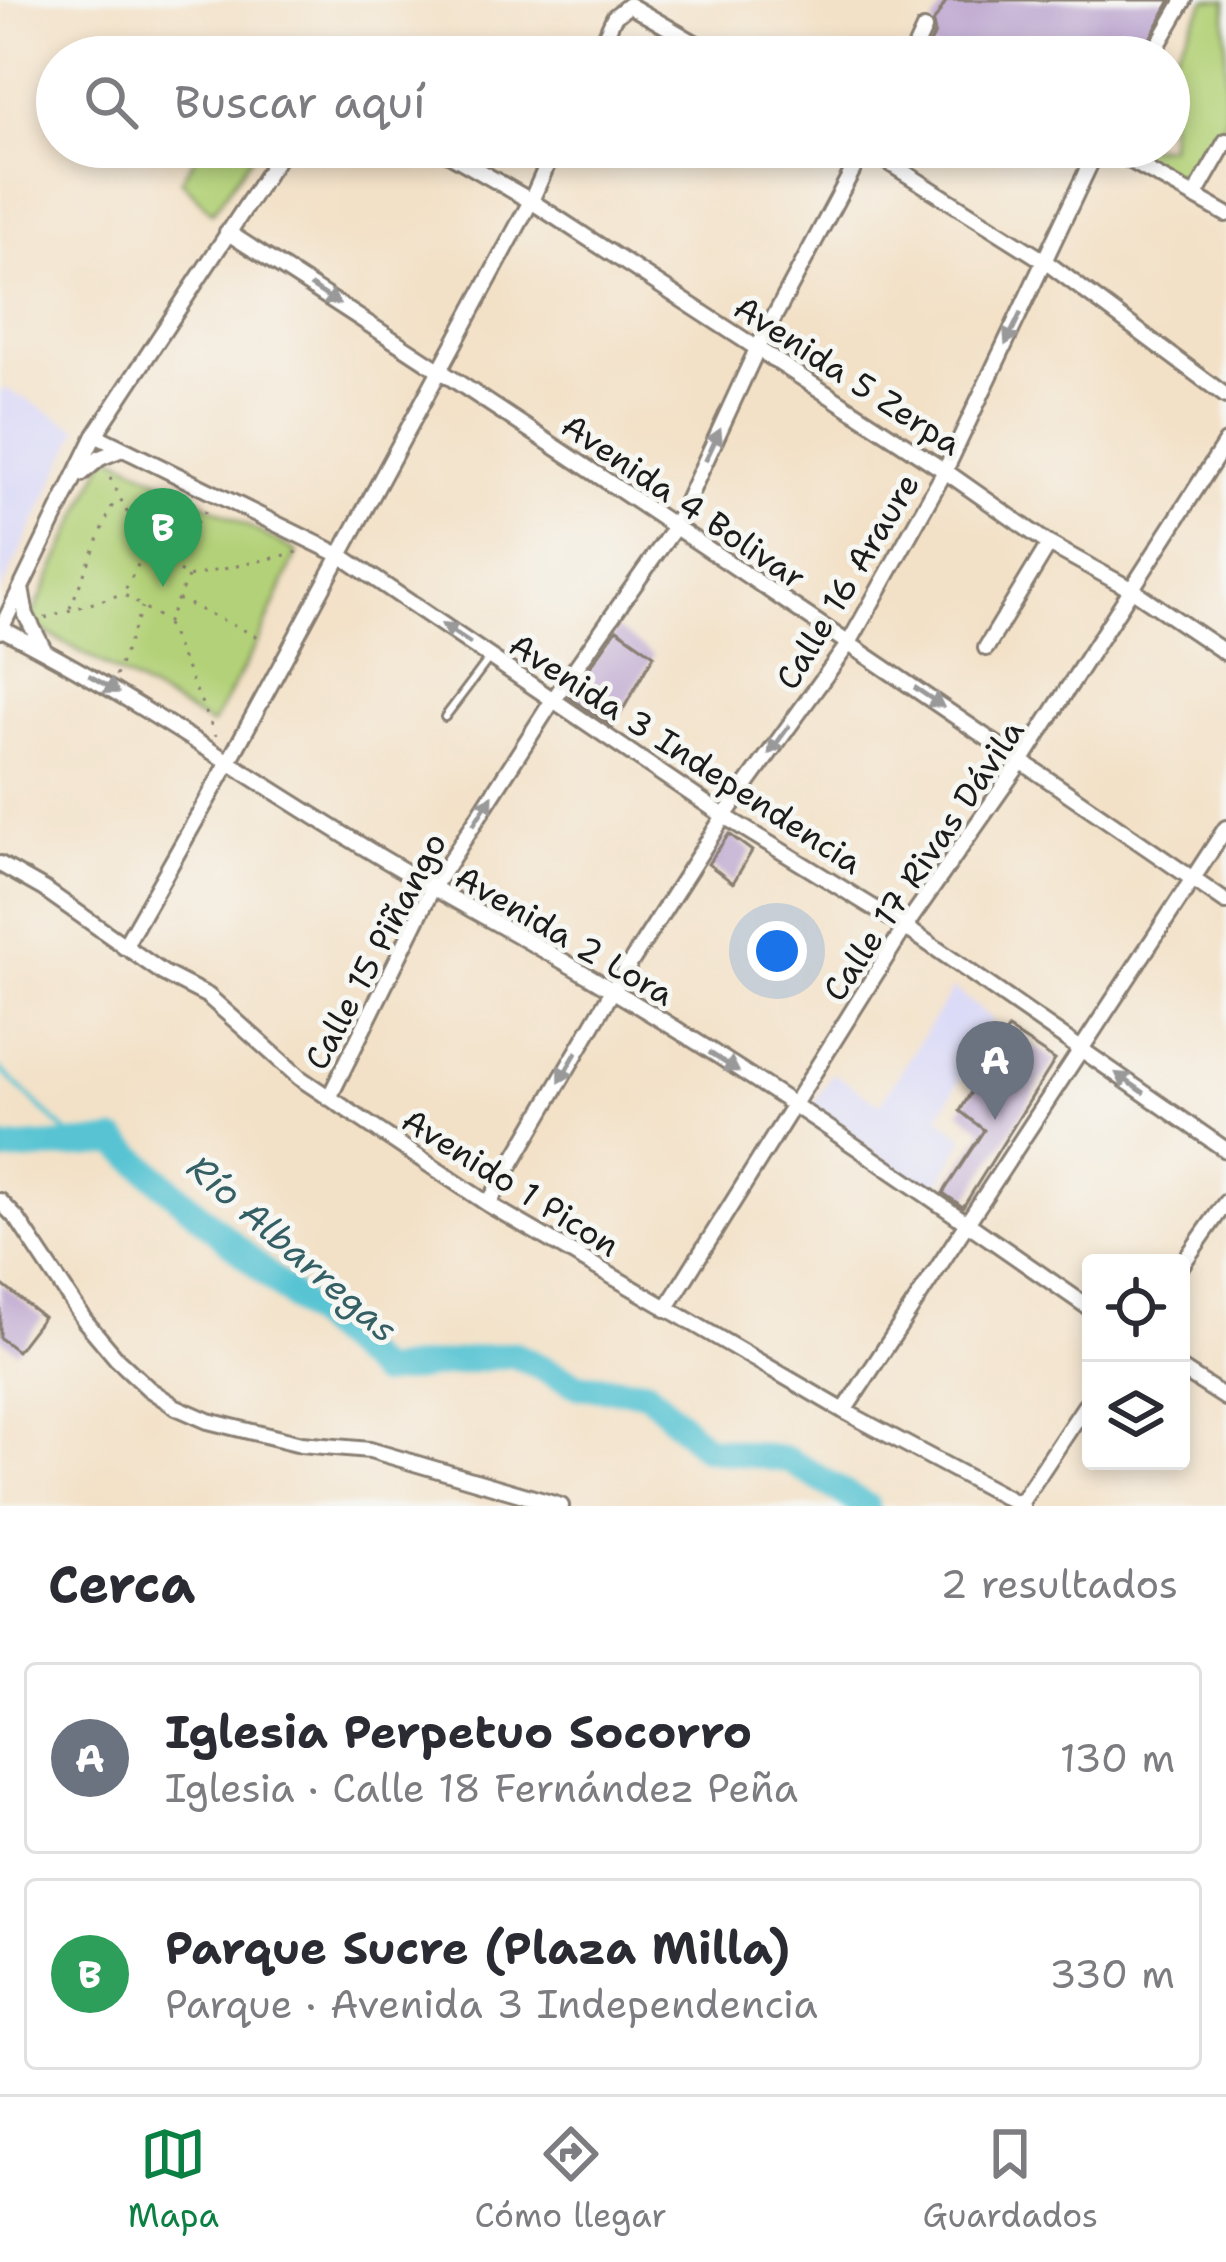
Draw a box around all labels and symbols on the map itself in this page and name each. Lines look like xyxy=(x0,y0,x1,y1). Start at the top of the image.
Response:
one-way arrow xyxy=(309,284,341,306)
street label: Avenida 5 Zerpa xyxy=(725,285,970,466)
one-way arrow xyxy=(1003,312,1023,347)
street label: Avenida 4 Bolivar xyxy=(553,403,815,600)
one-way arrow xyxy=(703,428,723,463)
street label: Calle 16 Araure xyxy=(765,465,930,698)
pin: B xyxy=(124,488,202,587)
street label: Avenida 3 Independencia xyxy=(500,622,871,885)
one-way arrow xyxy=(440,623,472,646)
one-way arrow xyxy=(87,673,121,694)
one-way arrow xyxy=(913,686,946,708)
street label: Calle 17 Rivas Dávila xyxy=(812,711,1034,1010)
one-way arrow xyxy=(767,724,791,756)
one-way arrow xyxy=(471,793,493,826)
street label: Calle 15 Piñango xyxy=(294,825,457,1078)
street label: Avenida 2 Lora xyxy=(447,855,682,1016)
your location xyxy=(747,921,807,981)
pin: A xyxy=(956,1021,1034,1120)
one-way arrow xyxy=(707,1050,740,1072)
one-way arrow xyxy=(558,1051,579,1084)
one-way arrow xyxy=(1114,1072,1146,1095)
street label: Avenido 1 Picon xyxy=(394,1098,628,1267)
water label: Río Albarregas xyxy=(177,1143,408,1354)

